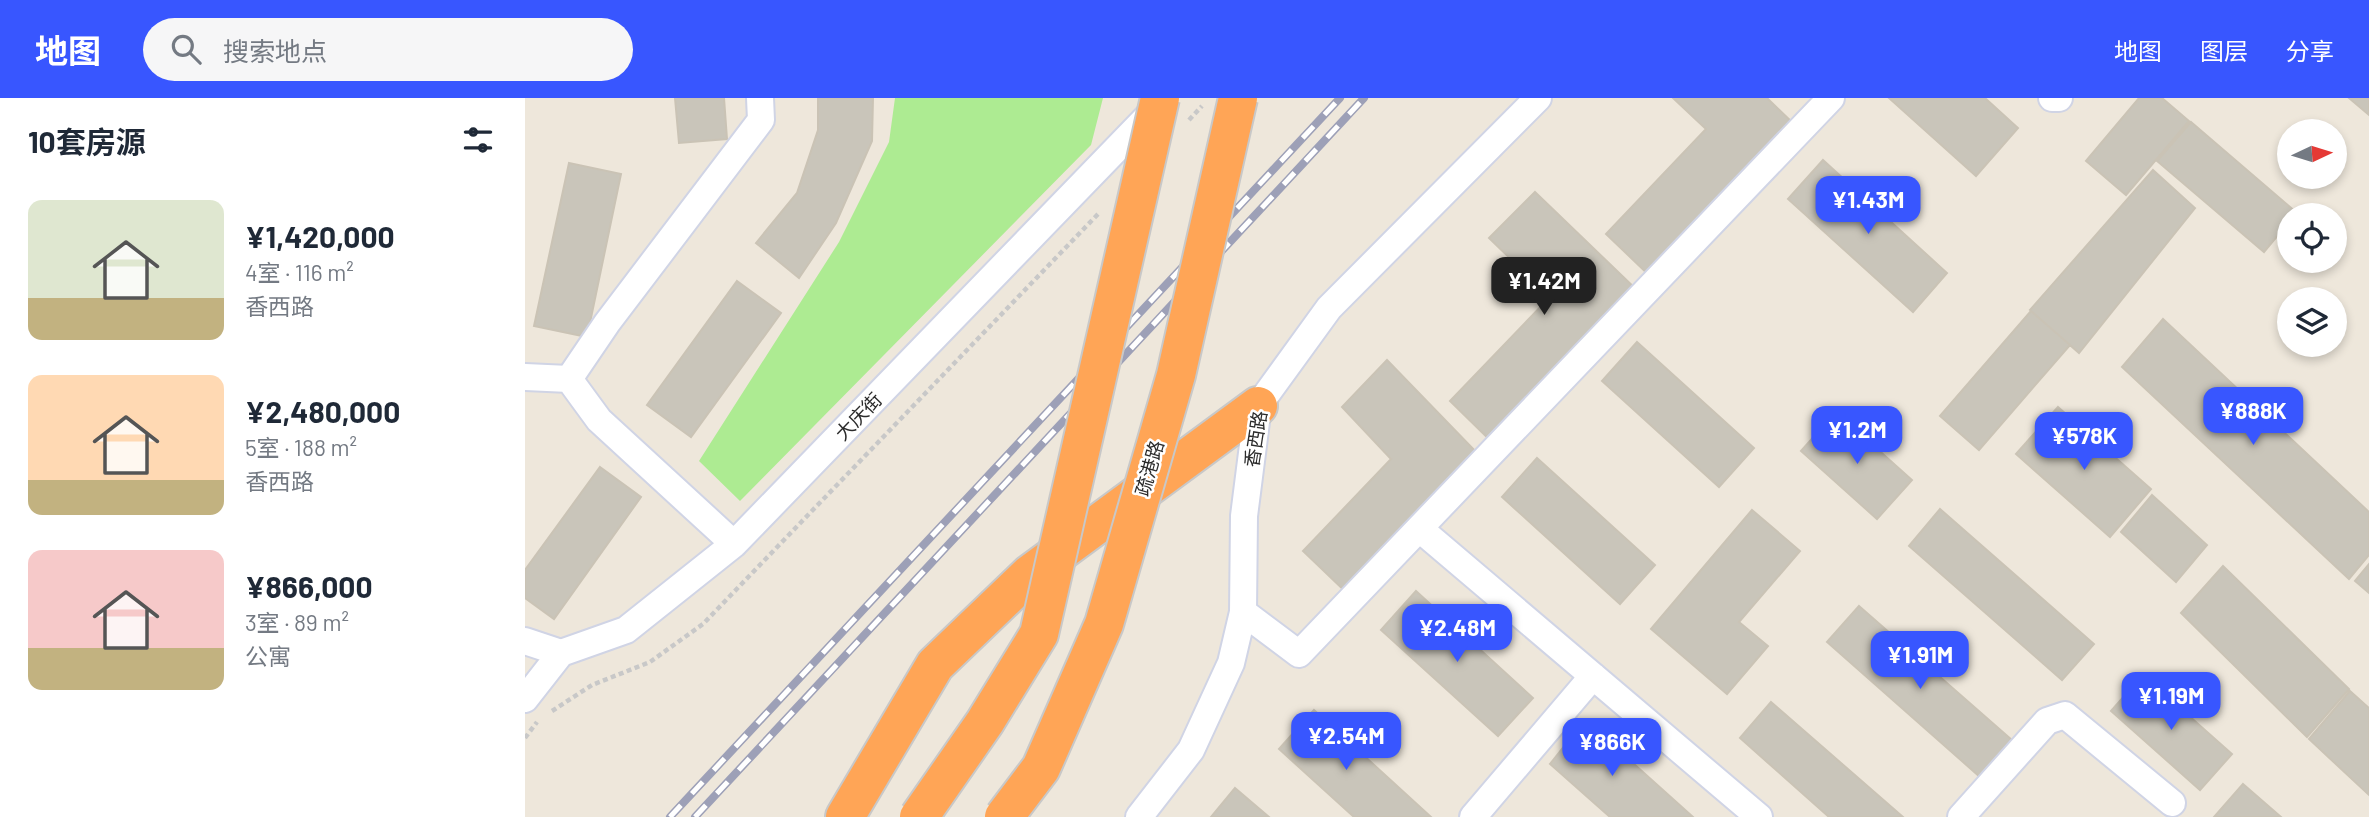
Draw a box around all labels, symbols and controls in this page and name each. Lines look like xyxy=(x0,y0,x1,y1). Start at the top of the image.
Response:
search box xyxy=(143,18,633,81)
text: 地图 xyxy=(35,30,101,70)
icon: search xyxy=(167,30,205,68)
text: 搜索地点 xyxy=(223,35,327,66)
text: 地图 xyxy=(2114,36,2162,65)
text: 图层 xyxy=(2200,36,2248,65)
text: 分享 xyxy=(2286,36,2334,65)
north arrow xyxy=(2277,119,2347,189)
map controls xyxy=(2277,119,2347,357)
icon: filters xyxy=(459,121,497,159)
text: 10套房源 xyxy=(28,123,146,159)
pin: ¥1.43M xyxy=(1811,176,1925,236)
text: ¥1.43M xyxy=(1832,185,1904,213)
button: locate xyxy=(2277,203,2347,273)
text: ¥1,420,000 xyxy=(245,218,395,254)
icon: home xyxy=(84,228,168,312)
text: 4室 · 116 m² xyxy=(245,258,354,286)
pin: ¥1.42M xyxy=(1487,258,1601,317)
text: ¥1.42M xyxy=(1507,266,1581,294)
button: layers xyxy=(2277,287,2347,357)
text: 香西路 xyxy=(245,292,314,320)
street label: 大庆街 xyxy=(830,388,886,444)
pin: ¥888K xyxy=(2204,388,2302,447)
text: ¥2,480,000 xyxy=(245,393,400,429)
text: ¥888K xyxy=(2219,396,2287,424)
icon: home xyxy=(84,403,168,487)
pin: ¥1.2M xyxy=(1808,406,1906,466)
street label: 香西路 xyxy=(1239,409,1271,469)
pin: ¥578K xyxy=(2035,412,2133,472)
text: ¥1.2M xyxy=(1827,415,1887,443)
text: ¥578K xyxy=(2051,421,2117,449)
text: 5室 · 188 m² xyxy=(245,433,357,461)
street label: 疏港路 xyxy=(1130,437,1168,499)
text: 香西路 xyxy=(245,467,314,495)
text: ¥866,000 xyxy=(245,568,373,604)
icon: home xyxy=(84,578,168,662)
pin: ¥2.48M xyxy=(1400,604,1514,664)
text: 3室 · 89 m² xyxy=(245,608,349,636)
text: ¥2.48M xyxy=(1418,613,1496,641)
pin: ¥1.91M xyxy=(1863,632,1977,691)
text: ¥1.91M xyxy=(1887,640,1953,668)
text: 公寓 xyxy=(245,642,291,670)
pin: ¥1.19M xyxy=(2114,672,2228,732)
text: ¥1.19M xyxy=(2138,681,2204,709)
pin: ¥2.54M xyxy=(1289,712,1403,772)
pin: ¥866K xyxy=(1563,718,1661,778)
text: ¥2.54M xyxy=(1307,721,1385,749)
text: ¥866K xyxy=(1578,727,1646,755)

